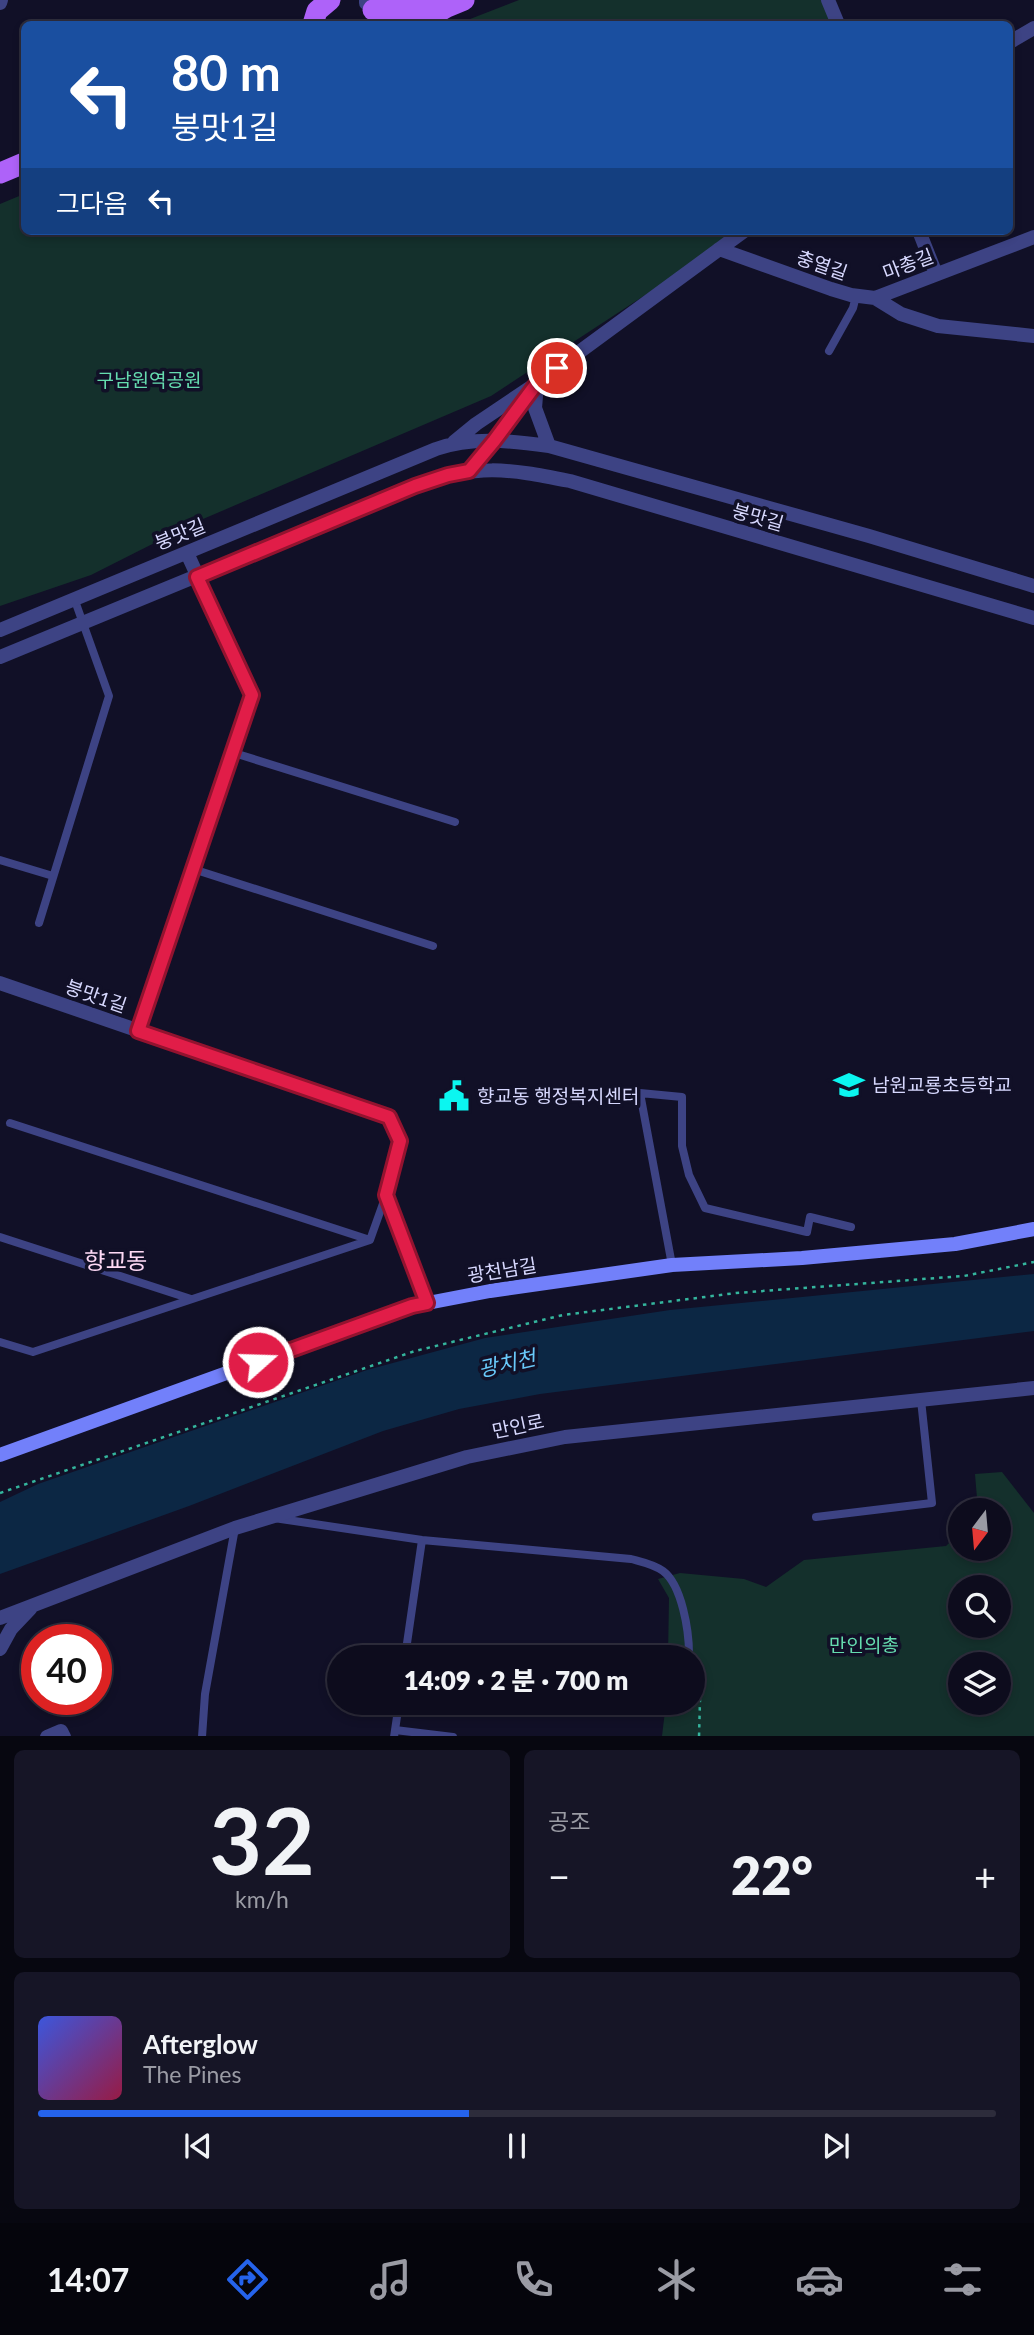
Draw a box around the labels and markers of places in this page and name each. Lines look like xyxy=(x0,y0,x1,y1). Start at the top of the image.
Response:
pin xyxy=(527,338,587,398)
school or university icon: 남원교룡초등학교 xyxy=(832,1068,866,1102)
place label: 남원교룡초등학교 xyxy=(872,1073,1012,1096)
public building icon: 향교동 행정복지센터 xyxy=(437,1079,471,1113)
place label: 향교동 행정복지센터 xyxy=(477,1084,639,1107)

